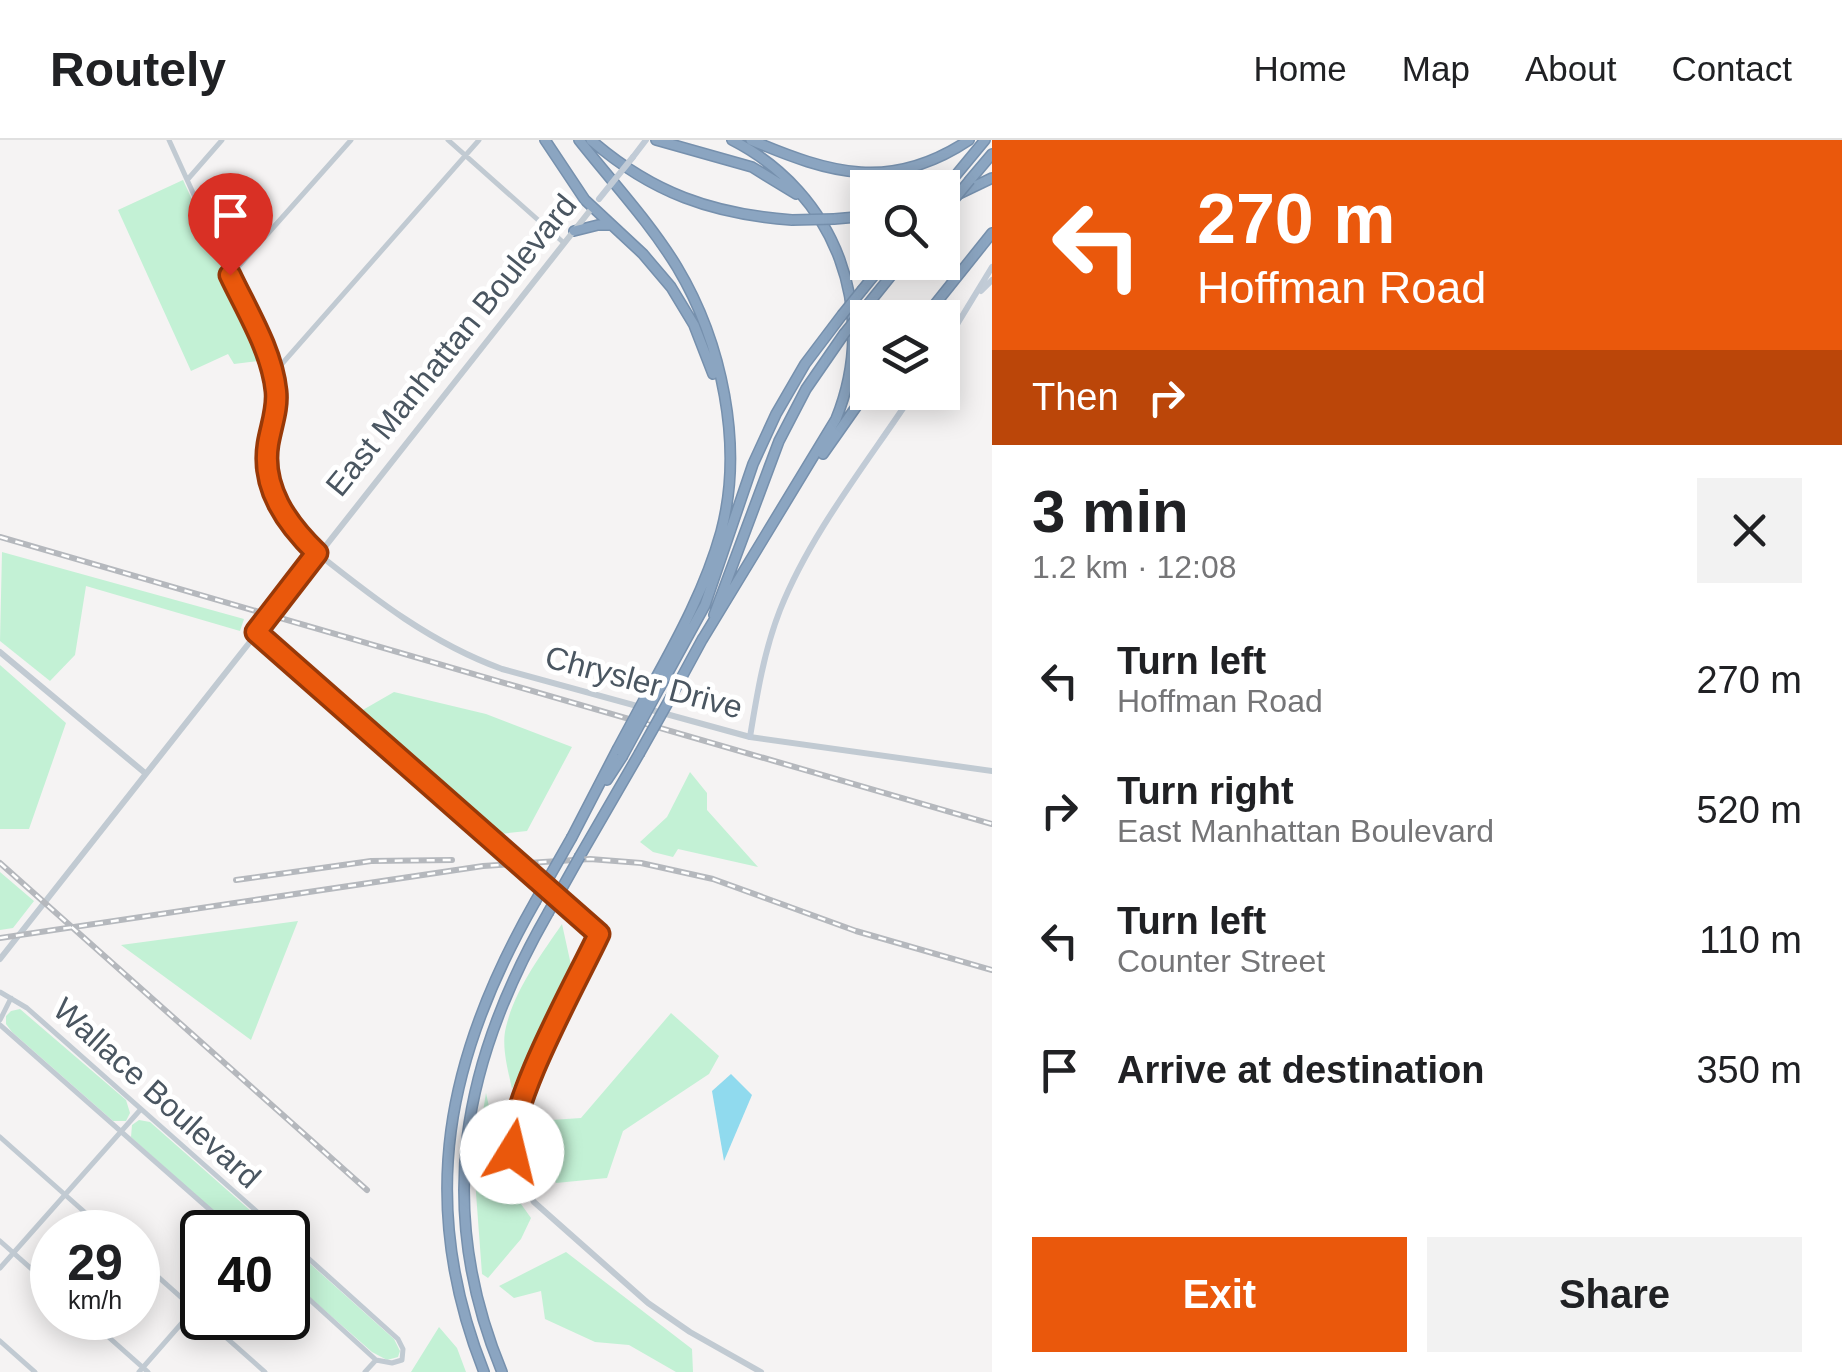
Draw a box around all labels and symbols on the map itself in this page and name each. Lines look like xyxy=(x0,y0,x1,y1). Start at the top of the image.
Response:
pin xyxy=(188,173,273,276)
street label: East Manhattan Boulevard xyxy=(318,187,584,503)
street label: Chrysler Drive xyxy=(541,638,747,726)
street label: Wallace Boulevard xyxy=(46,991,268,1195)
position arrow xyxy=(460,1100,564,1204)
speed limit sign: 40 xyxy=(180,1210,310,1340)

